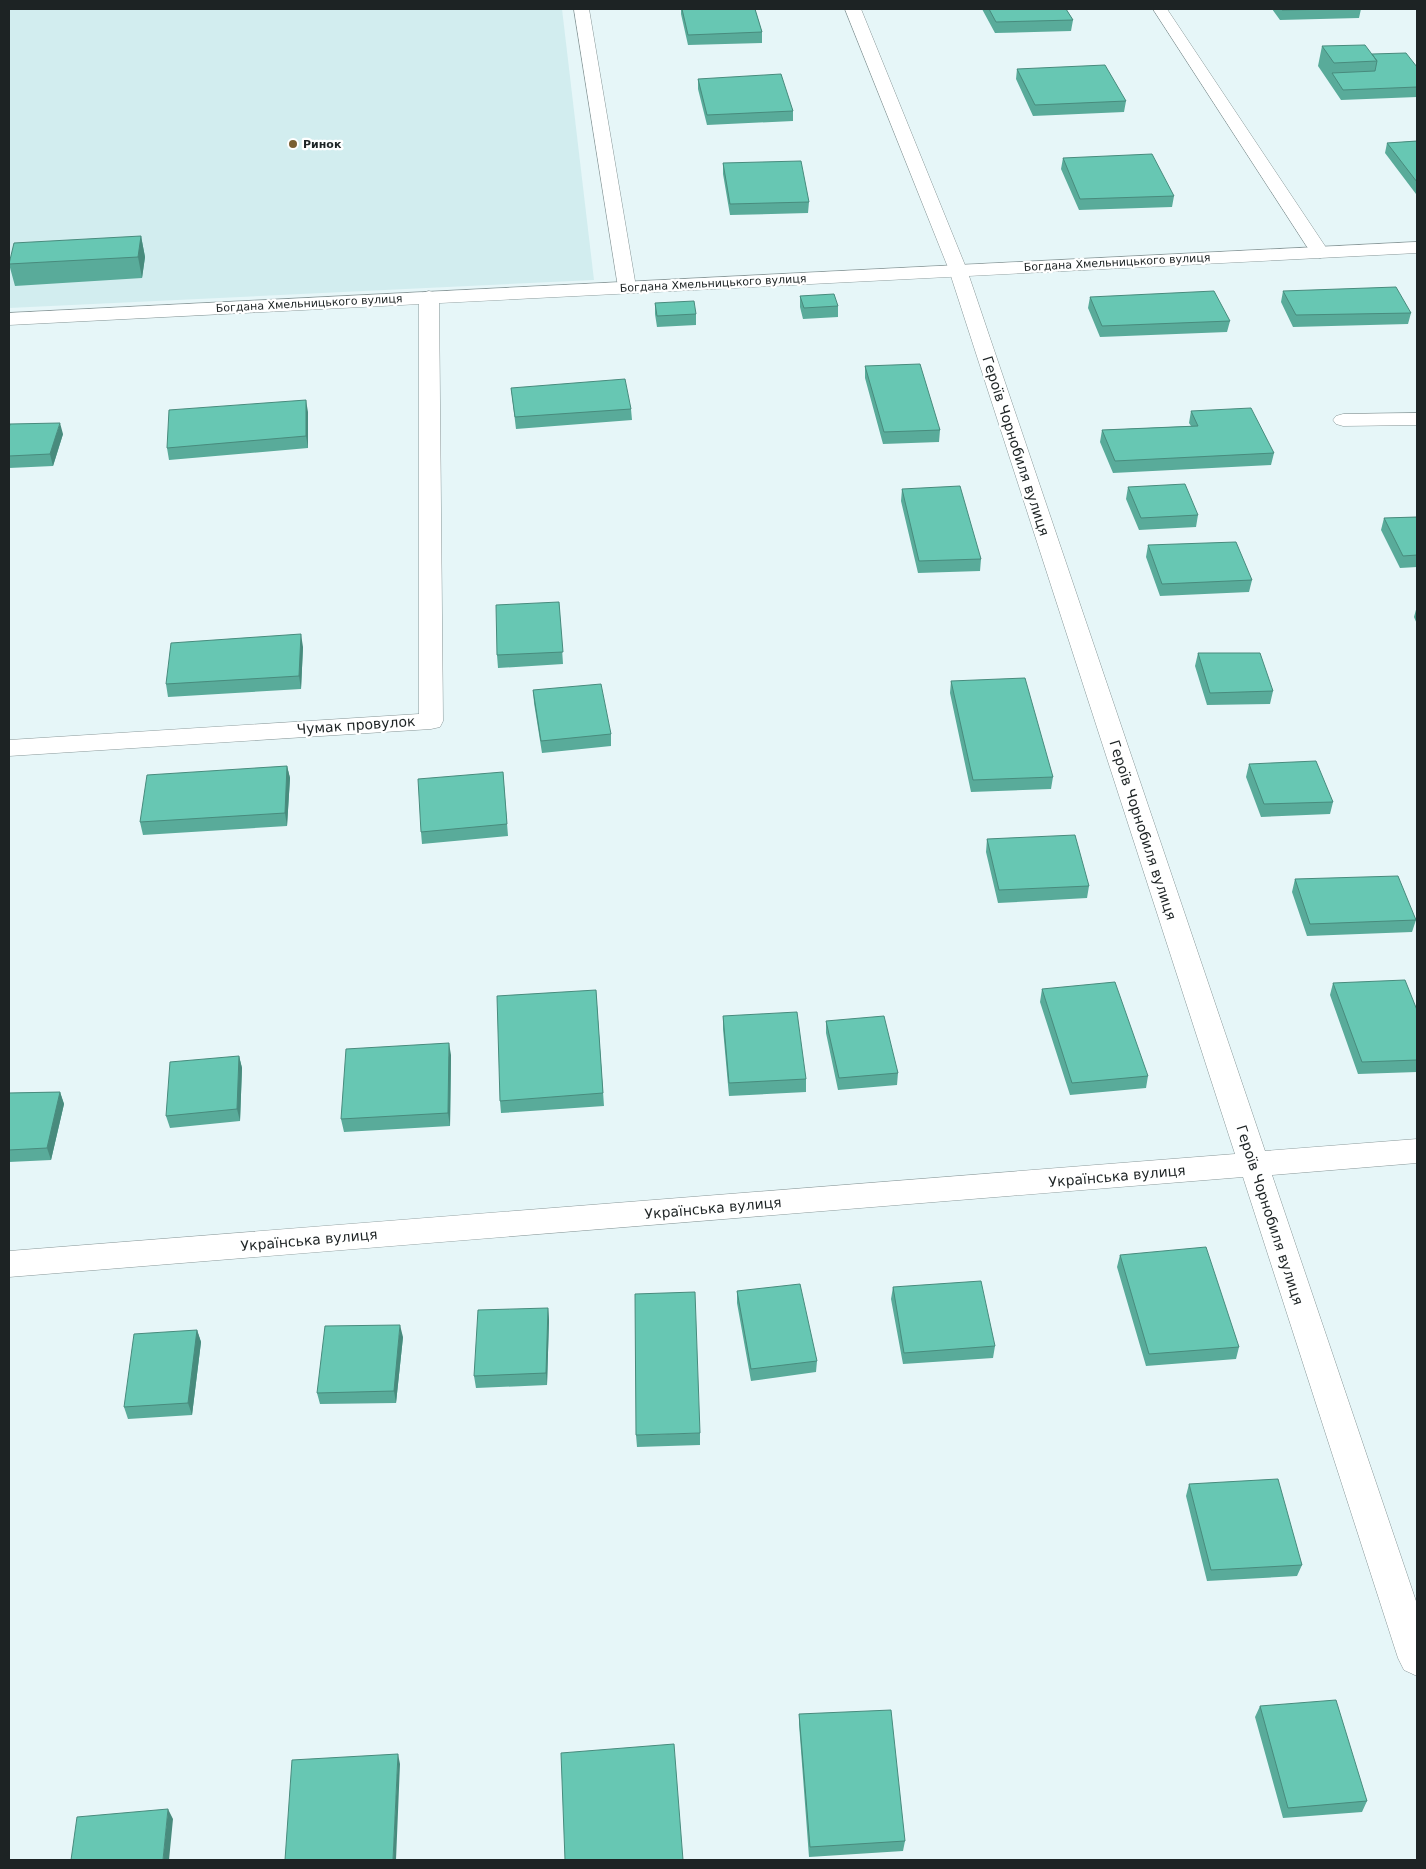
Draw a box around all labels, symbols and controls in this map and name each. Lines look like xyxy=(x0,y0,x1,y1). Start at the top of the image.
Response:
marker: Ринок xyxy=(287,138,299,150)
place label: Ринок xyxy=(303,138,342,151)
street label: Богдана Хмельницького вулиця xyxy=(1023,251,1211,274)
street label: Богдана Хмельницького вулиця xyxy=(619,272,807,295)
street label: Богдана Хмельницького вулиця xyxy=(215,292,403,315)
street label: Героїв Чорнобиля вулиця xyxy=(979,354,1053,538)
street label: Чумак провулок xyxy=(296,713,416,737)
street label: Героїв Чорнобиля вулиця xyxy=(1106,738,1180,922)
street label: Героїв Чорнобиля вулиця xyxy=(1233,1123,1307,1307)
street label: Українська вулиця xyxy=(1048,1162,1186,1190)
street label: Українська вулиця xyxy=(644,1194,782,1222)
street label: Українська вулиця xyxy=(240,1226,378,1254)

